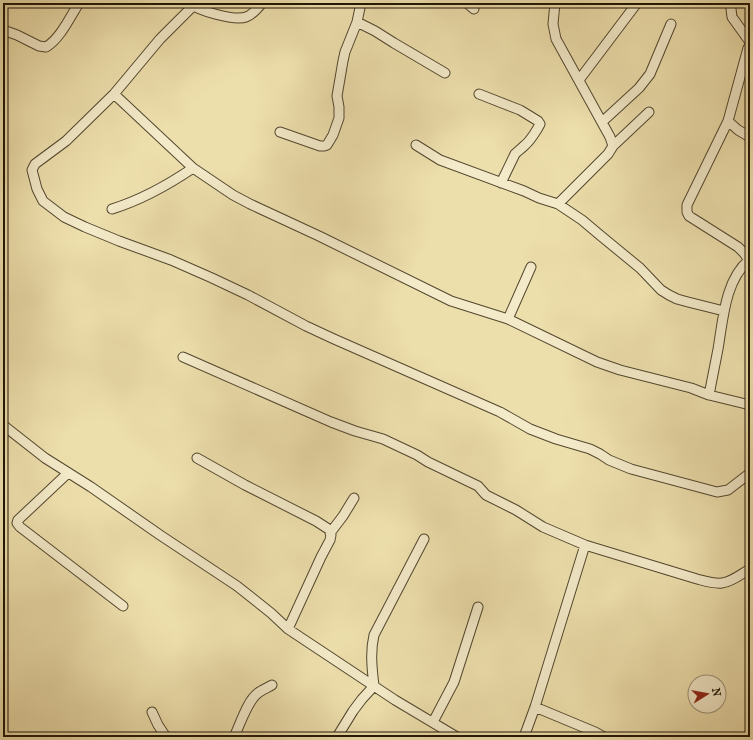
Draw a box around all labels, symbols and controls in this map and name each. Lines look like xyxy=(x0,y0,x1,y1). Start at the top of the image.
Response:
north arrow xyxy=(687,674,727,714)
text: N xyxy=(709,687,724,698)

